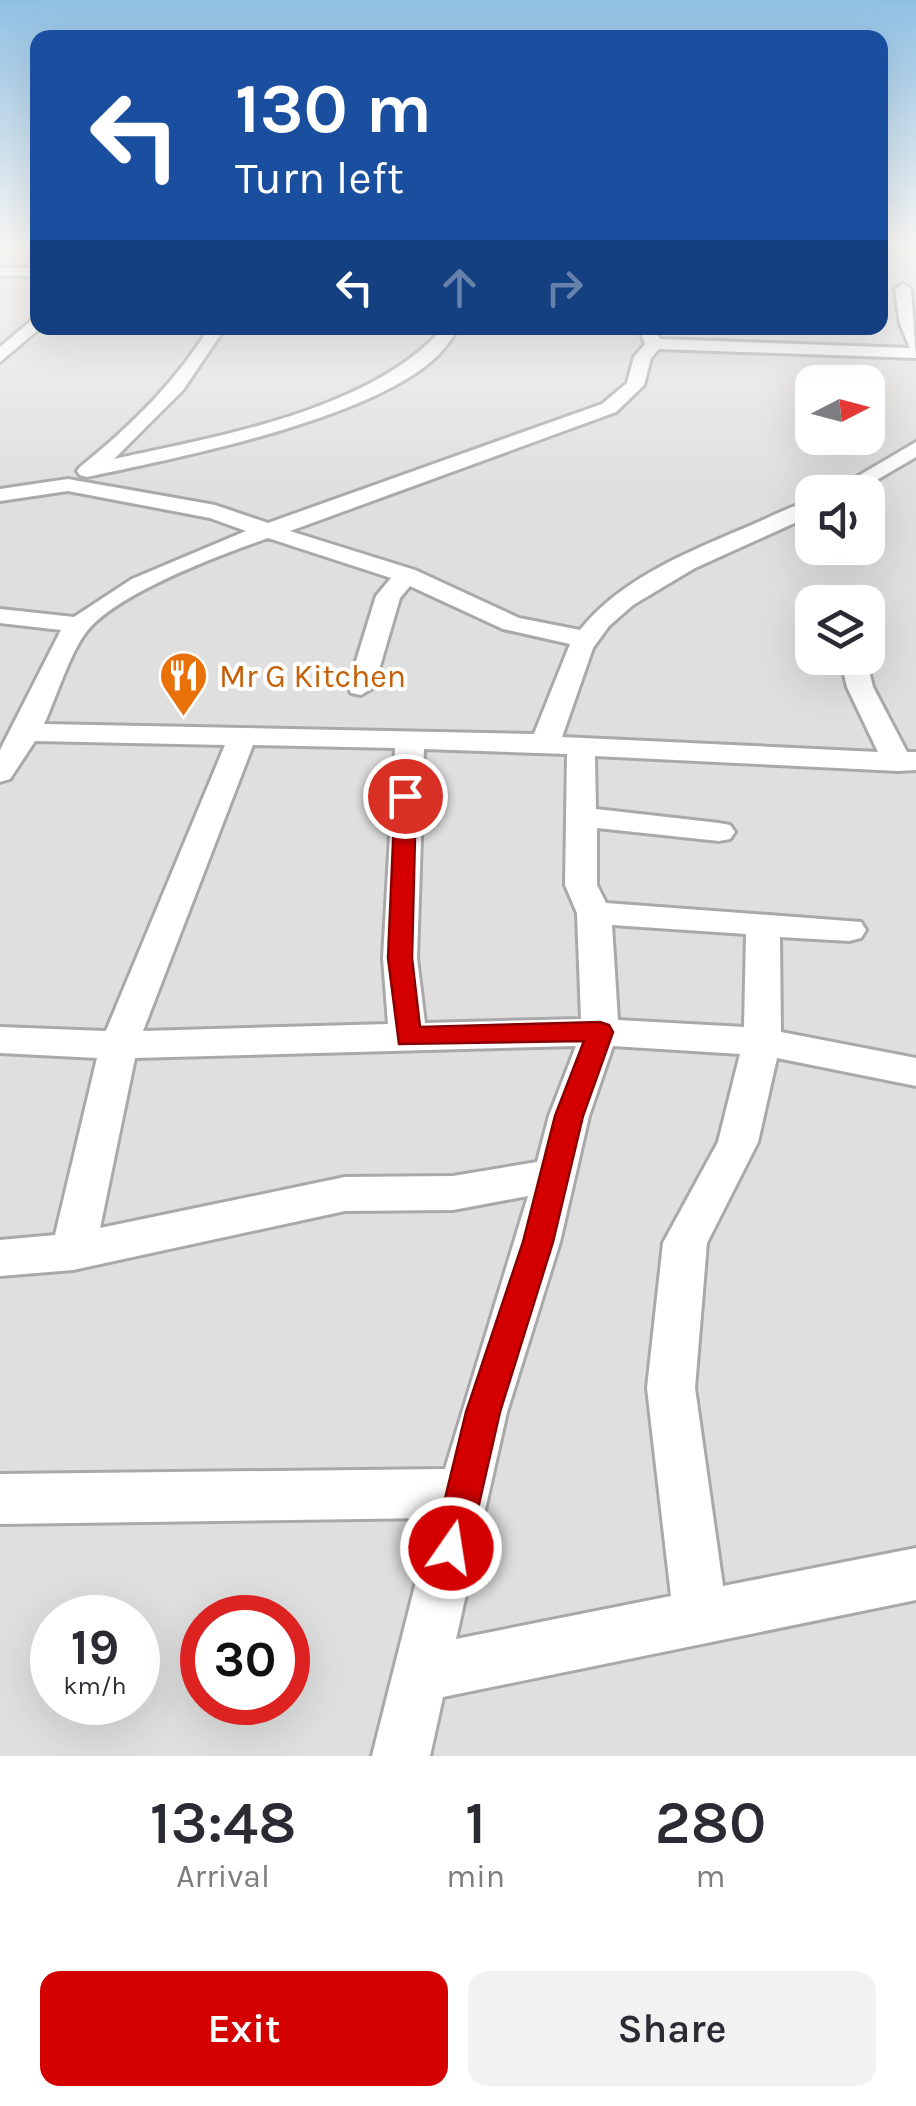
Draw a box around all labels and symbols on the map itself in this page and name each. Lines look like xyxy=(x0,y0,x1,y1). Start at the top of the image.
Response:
north arrow xyxy=(795,365,885,455)
restaurant icon: Mr G Kitchen xyxy=(158,650,210,718)
place label: Mr G Kitchen xyxy=(219,658,406,695)
pin xyxy=(363,754,448,839)
position arrow xyxy=(399,1496,503,1600)
speed limit sign: 30 xyxy=(180,1595,310,1725)

